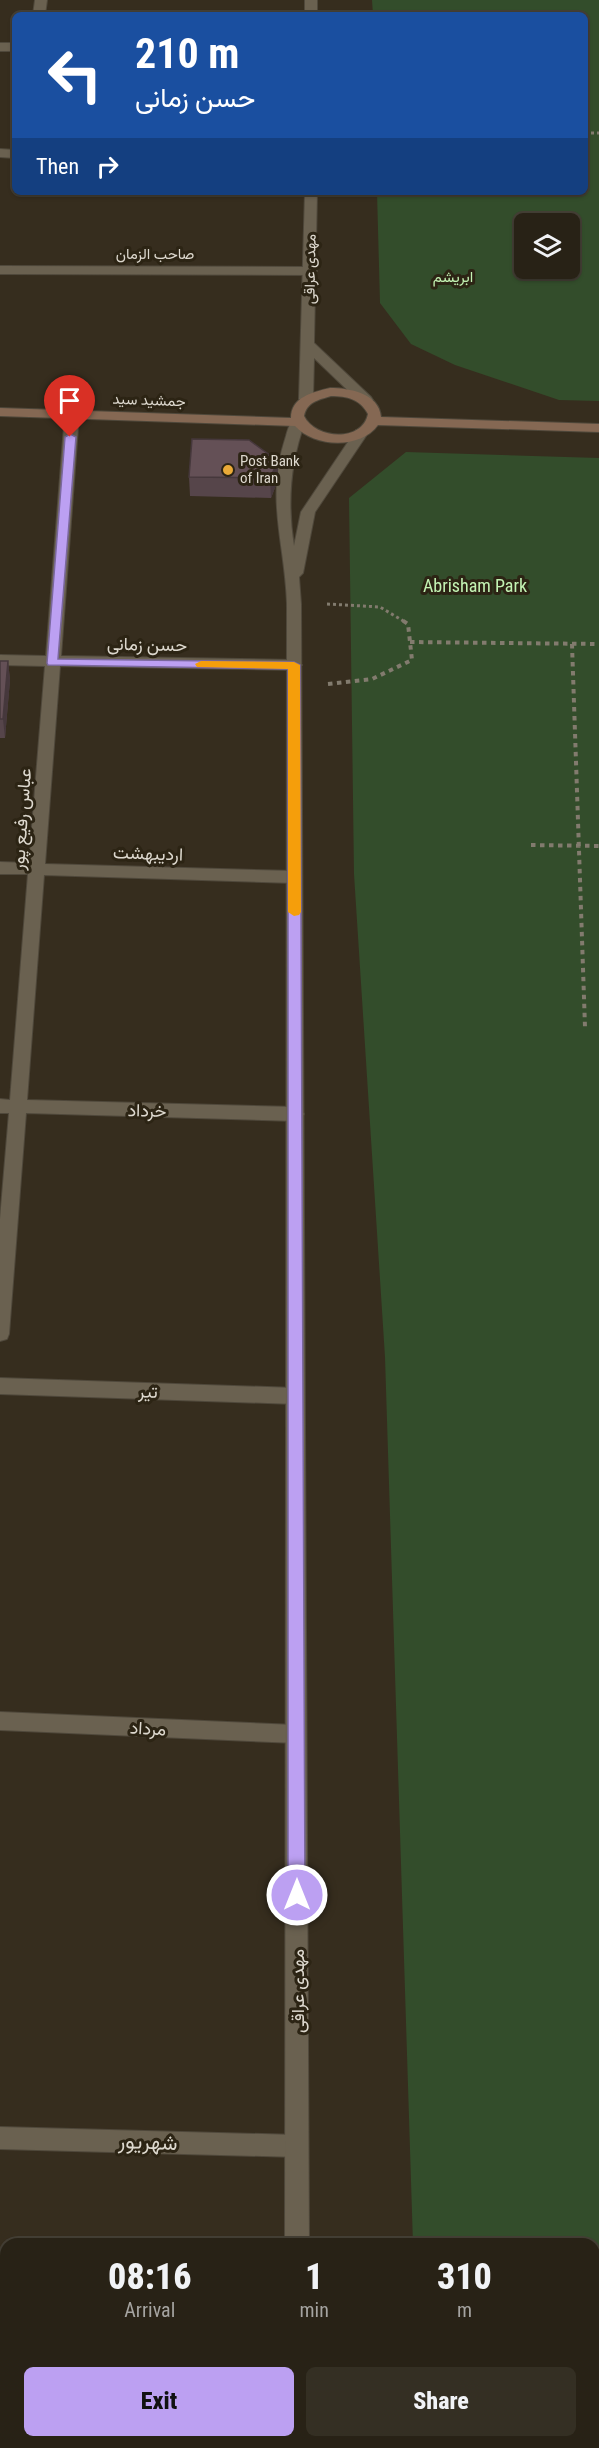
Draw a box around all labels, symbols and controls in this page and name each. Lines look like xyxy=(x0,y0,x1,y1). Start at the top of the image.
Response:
text: 210 m xyxy=(135,29,240,78)
icon: left xyxy=(36,36,114,114)
text: حسن زمانی xyxy=(135,82,255,114)
icon: right xyxy=(91,150,124,183)
text: Then xyxy=(36,154,79,179)
map controls xyxy=(514,213,580,279)
button: layers xyxy=(514,213,580,279)
street label: مهدی عراقی xyxy=(300,234,321,304)
street label: صاحب الزمان xyxy=(116,245,194,263)
park label: ابریشم xyxy=(433,268,473,287)
pin xyxy=(44,375,95,437)
icon: arrive xyxy=(53,384,86,417)
street label: جمشید سید xyxy=(112,390,186,410)
place label: Post Bank of Iran xyxy=(240,452,300,487)
marker: Post Bank of Iran xyxy=(221,463,235,477)
park label: Abrisham Park xyxy=(423,575,527,596)
street label: حسن زمانی xyxy=(107,633,187,656)
street label: عباس رفیع پور xyxy=(7,767,37,872)
street label: اردیبهشت xyxy=(112,841,183,866)
street label: خرداد xyxy=(127,1099,167,1122)
street label: تیر xyxy=(137,1380,158,1403)
street label: مرداد xyxy=(129,1717,167,1740)
position arrow xyxy=(265,1863,329,1927)
street label: مهدی عراقی xyxy=(287,1949,309,2033)
street label: شهریور xyxy=(117,2129,178,2156)
text: 08:16 xyxy=(108,2256,191,2298)
text: 1 xyxy=(305,2256,323,2298)
text: 310 xyxy=(437,2256,492,2298)
text: Arrival xyxy=(124,2298,175,2322)
text: min xyxy=(300,2298,329,2322)
text: m xyxy=(457,2298,472,2322)
button: Exit xyxy=(24,2367,294,2436)
button: Share xyxy=(306,2367,576,2436)

